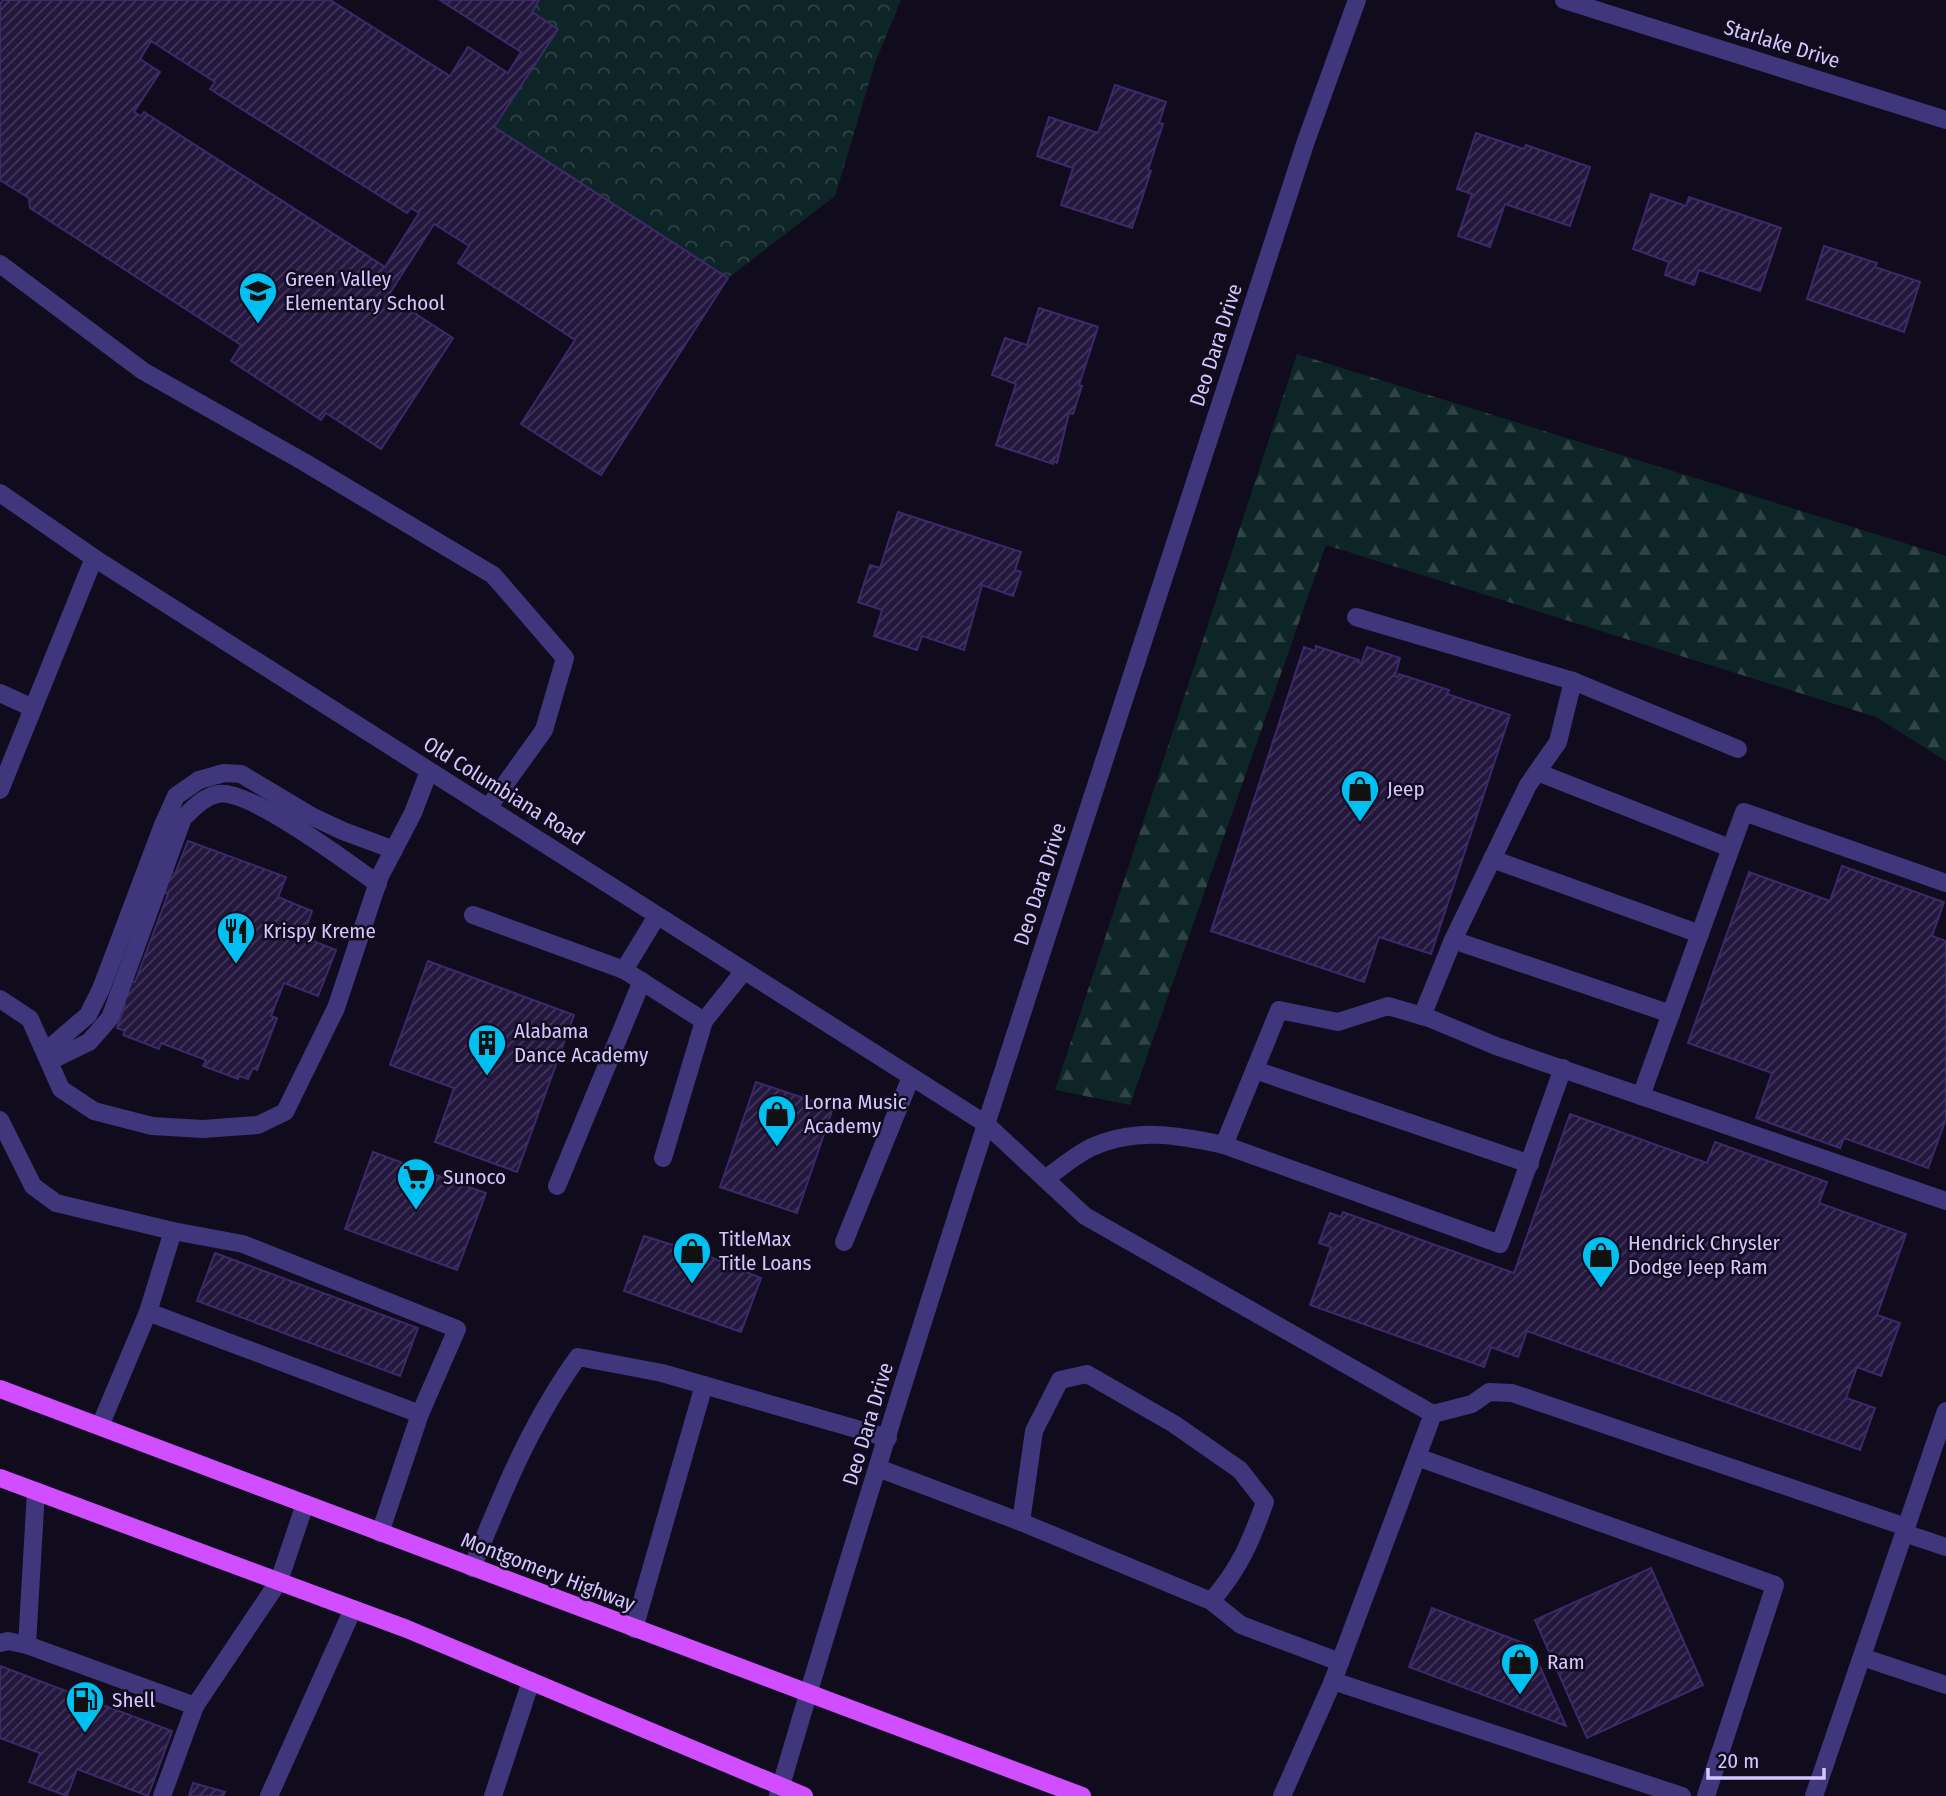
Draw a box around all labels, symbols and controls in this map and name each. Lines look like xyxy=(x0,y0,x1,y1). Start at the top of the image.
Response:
street label: Starlake Drive xyxy=(1721,14,1843,74)
place label: Green Valley Elementary School xyxy=(285,266,445,316)
school or university icon: Green Valley Elementary School xyxy=(237,270,279,325)
street label: Deo Dara Drive xyxy=(1184,280,1248,410)
street label: Old Columbiana Road xyxy=(419,731,589,851)
shop icon: Jeep xyxy=(1339,768,1381,823)
place label: Jeep xyxy=(1387,776,1425,802)
street label: Deo Dara Drive xyxy=(1008,819,1072,949)
restaurant icon: Krispy Kreme xyxy=(215,910,257,965)
place label: Krispy Kreme xyxy=(263,918,376,944)
place label: Alabama Dance Academy xyxy=(514,1018,649,1068)
building icon: Alabama Dance Academy xyxy=(466,1022,508,1077)
place label: Lorna Music Academy xyxy=(804,1089,907,1139)
shop icon: Lorna Music Academy xyxy=(756,1093,798,1148)
supermarket icon: Sunoco xyxy=(395,1156,437,1211)
place label: Sunoco xyxy=(443,1164,506,1190)
place label: TitleMax Title Loans xyxy=(719,1226,811,1276)
shop icon: TitleMax Title Loans xyxy=(671,1230,713,1285)
place label: Hendrick Chrysler Dodge Jeep Ram xyxy=(1628,1230,1781,1280)
shop icon: Hendrick Chrysler Dodge Jeep Ram xyxy=(1580,1234,1622,1289)
street label: Deo Dara Drive xyxy=(837,1359,899,1489)
street label: Montgomery Highway xyxy=(457,1527,639,1617)
shop icon: Ram xyxy=(1499,1641,1541,1696)
place label: Ram xyxy=(1547,1649,1585,1675)
fuel station icon: Shell xyxy=(64,1679,106,1734)
place label: Shell xyxy=(112,1687,155,1713)
scale bar xyxy=(1708,1736,1824,1780)
text: 20 m xyxy=(1718,1748,1759,1774)

